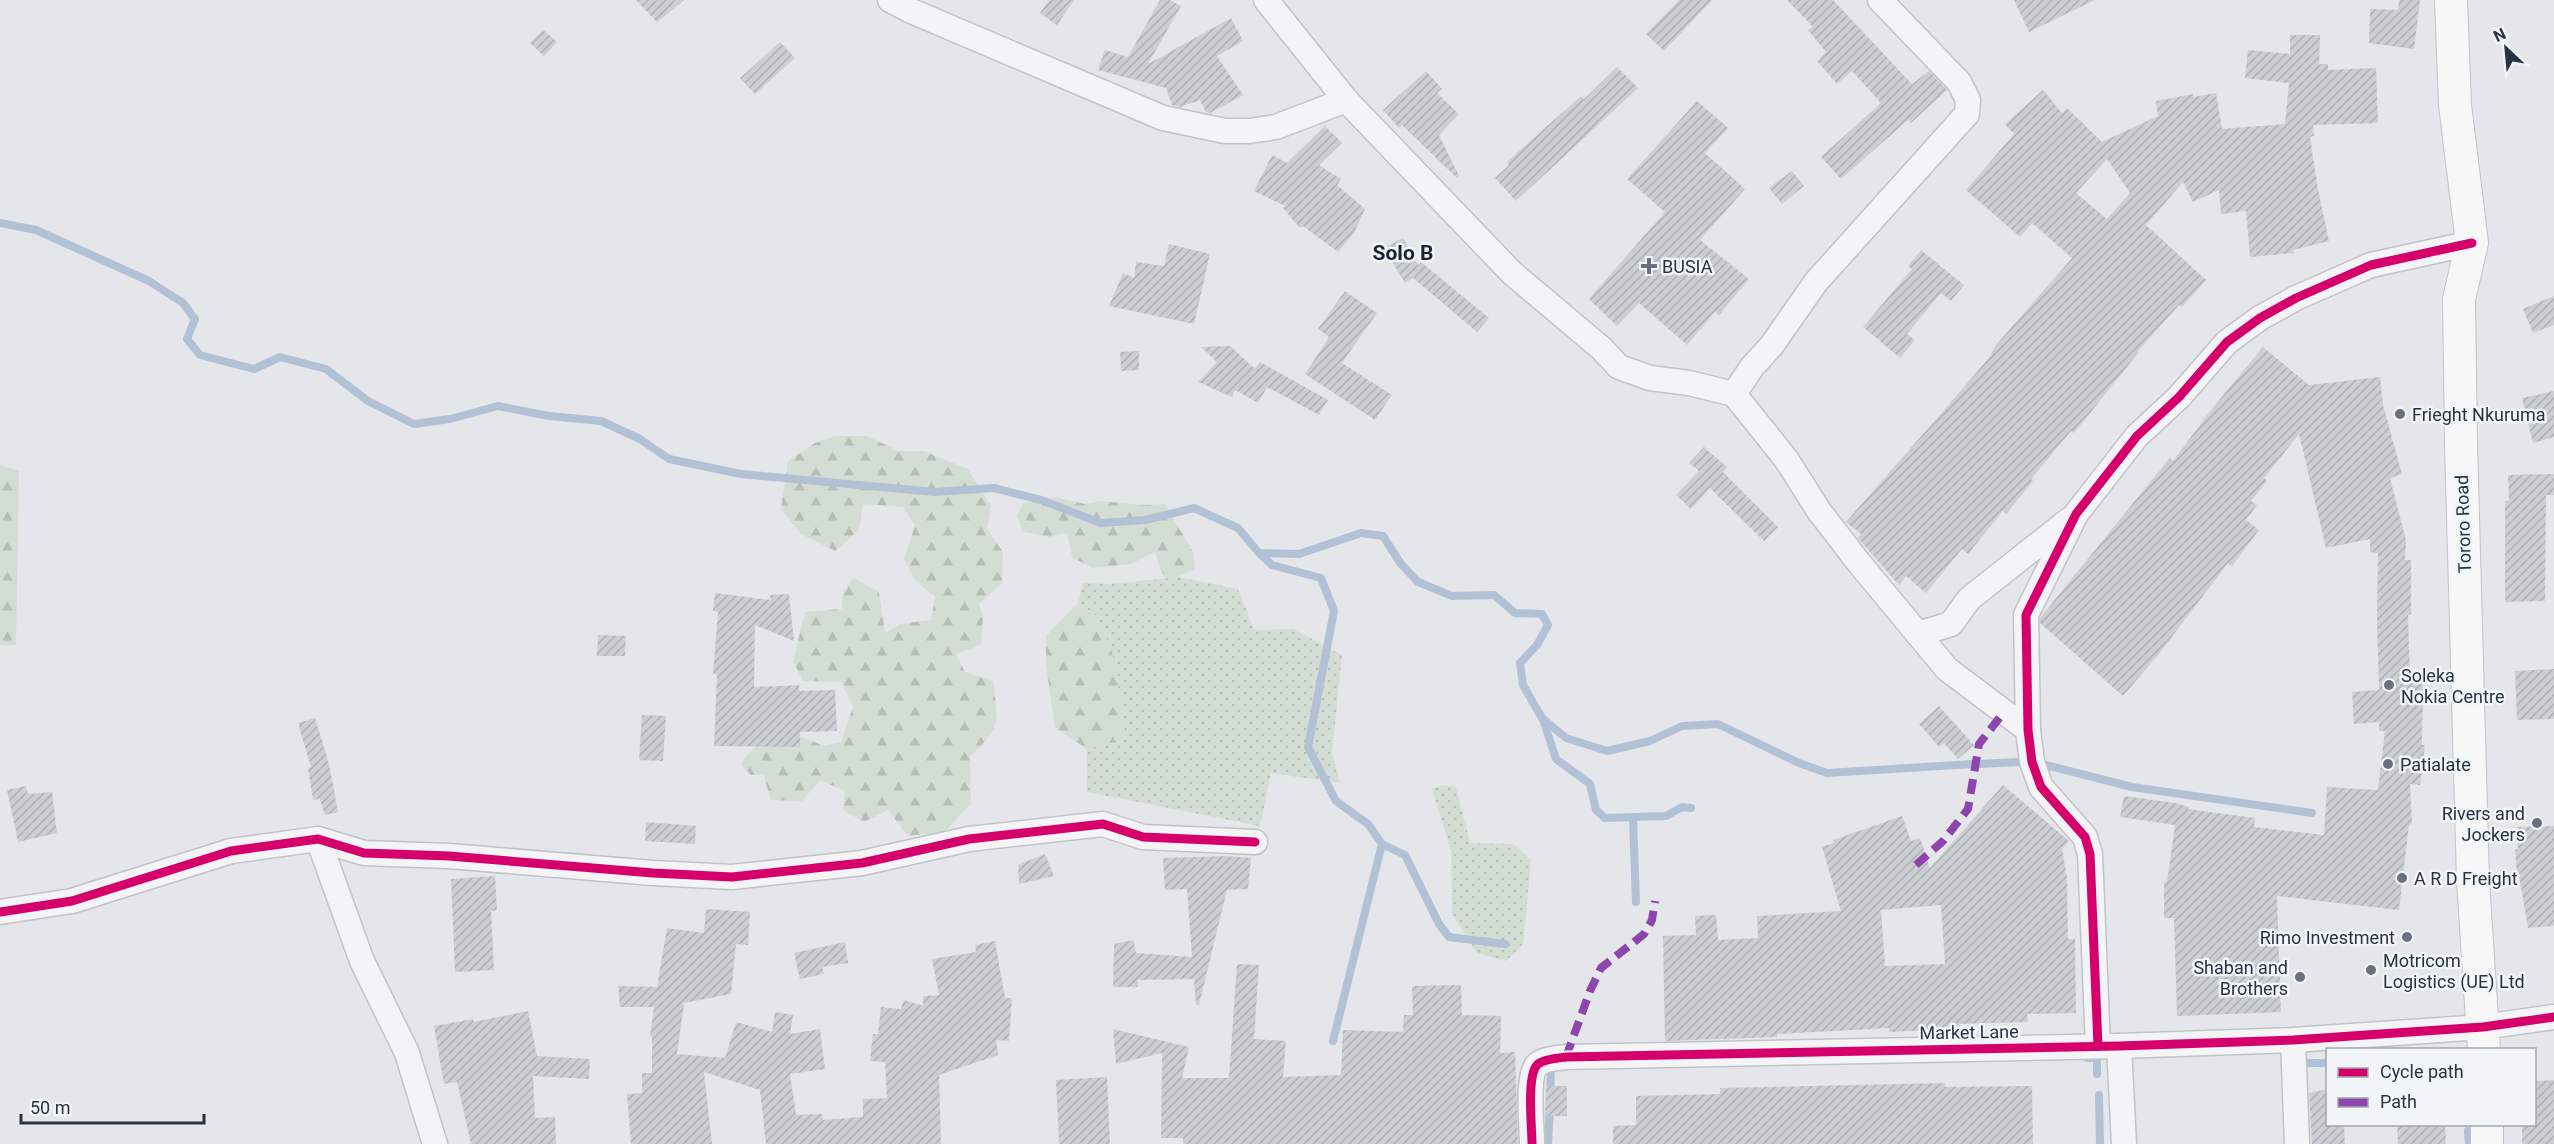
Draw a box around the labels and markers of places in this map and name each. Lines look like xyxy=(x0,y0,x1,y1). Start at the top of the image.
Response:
place label: BUSIA xyxy=(1662,256,1713,277)
marker: BUSIA xyxy=(1640,257,1658,275)
place label: Frieght Nkuruma xyxy=(2412,404,2546,425)
marker: Frieght Nkuruma xyxy=(2393,407,2407,421)
place label: Soleka Nokia Centre xyxy=(2401,665,2504,707)
marker: Soleka Nokia Centre xyxy=(2382,678,2396,692)
place label: Patialate xyxy=(2400,754,2471,775)
marker: Patialate xyxy=(2381,757,2395,771)
place label: Rivers and Jockers xyxy=(2442,803,2525,845)
marker: Rivers and Jockers xyxy=(2530,816,2544,830)
place label: A R D Freight xyxy=(2414,868,2518,889)
marker: A R D Freight xyxy=(2395,871,2409,885)
place label: Rimo Investment xyxy=(2260,927,2395,948)
marker: Rimo Investment xyxy=(2400,930,2414,944)
place label: Motricom Logistics (UE) Ltd xyxy=(2383,950,2525,993)
place label: Shaban and Brothers xyxy=(2193,957,2288,999)
marker: Motricom Logistics (UE) Ltd xyxy=(2364,963,2378,977)
marker: Shaban and Brothers xyxy=(2293,970,2307,984)

